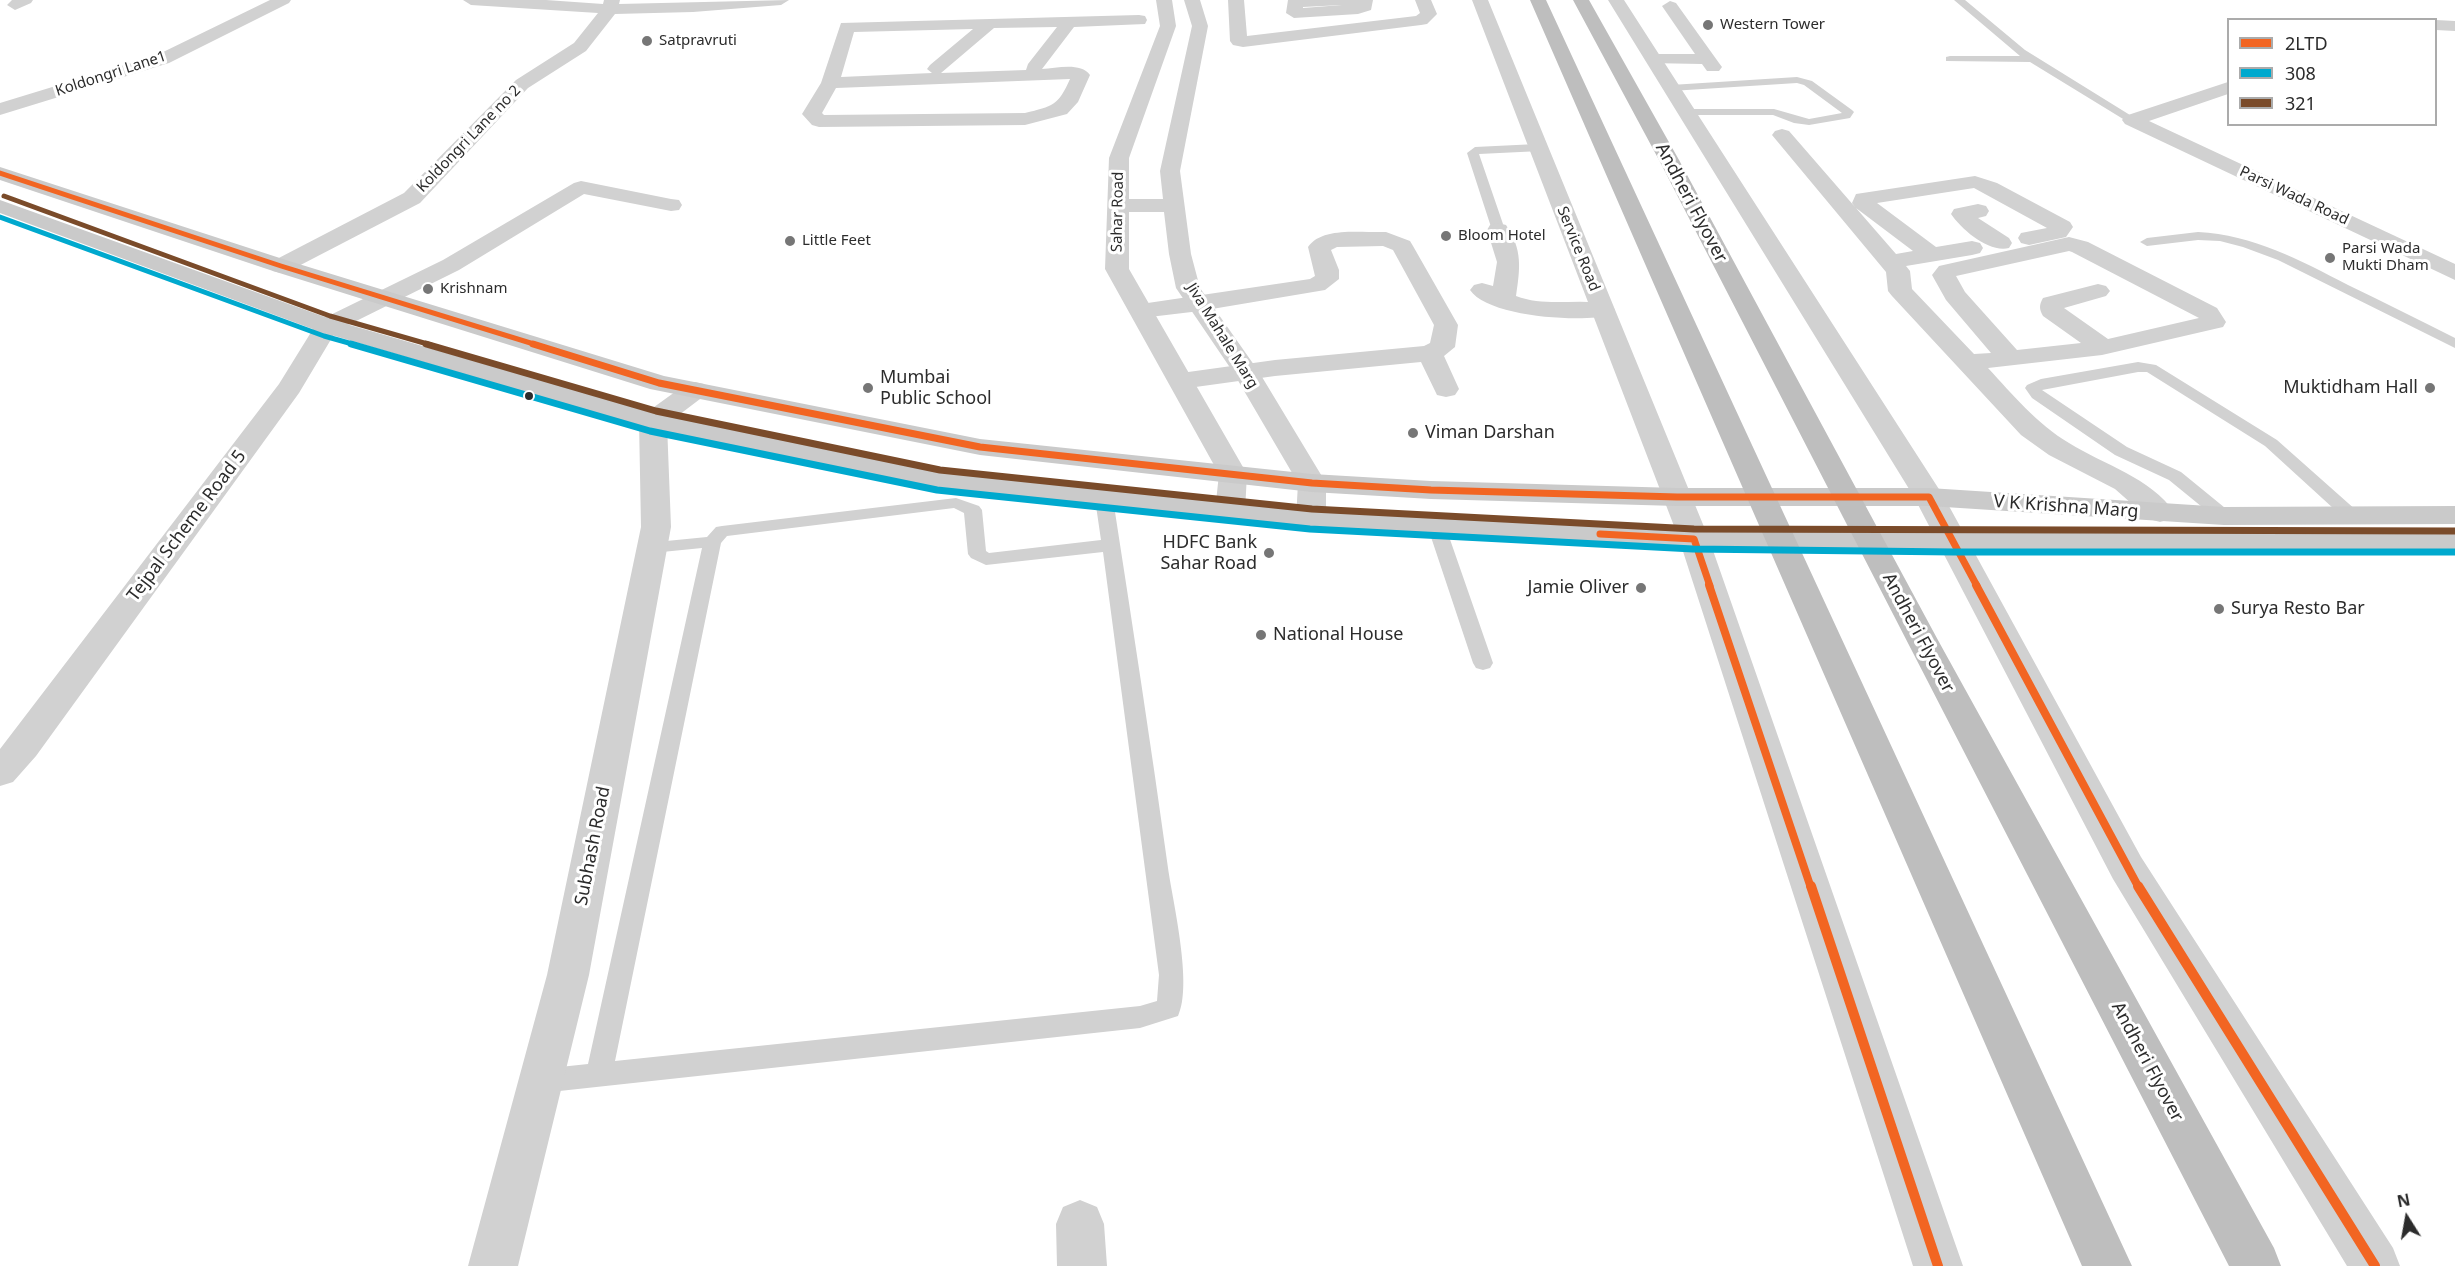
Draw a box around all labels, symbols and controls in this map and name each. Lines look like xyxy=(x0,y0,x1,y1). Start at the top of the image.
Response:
place label: Western Tower xyxy=(1720,16,1825,34)
marker: Western Tower xyxy=(1701,18,1715,32)
legend xyxy=(2227,18,2437,126)
text: 2LTD xyxy=(2285,31,2328,55)
place label: Satpravruti xyxy=(659,32,737,50)
marker: Satpravruti xyxy=(640,34,654,48)
street label: Koldongri Lane1 xyxy=(53,48,169,100)
text: 308 xyxy=(2285,61,2316,85)
street label: Koldongri Lane no 2 xyxy=(413,82,525,196)
text: 321 xyxy=(2285,91,2316,115)
street label: Andheri Flyover xyxy=(1650,140,1732,266)
street label: Parsi Wada Road xyxy=(2237,163,2351,229)
street label: Sahar Road xyxy=(1108,172,1128,252)
street label: Service Road xyxy=(1553,204,1603,294)
place label: Bloom Hotel xyxy=(1458,227,1546,245)
marker: Bloom Hotel xyxy=(1439,229,1453,243)
place label: Little Feet xyxy=(802,232,871,250)
marker: Little Feet xyxy=(783,234,797,248)
place label: Parsi Wada Mukti Dham xyxy=(2342,240,2429,275)
marker: Parsi Wada Mukti Dham xyxy=(2323,251,2337,265)
place label: Krishnam xyxy=(440,280,508,298)
street label: Jiva Mahale Marg xyxy=(1182,280,1262,392)
marker: Krishnam xyxy=(421,282,435,296)
place label: Mumbai Public School xyxy=(880,367,992,410)
place label: Muktidham Hall xyxy=(2283,377,2418,399)
marker: Mumbai Public School xyxy=(861,381,875,395)
marker: Muktidham Hall xyxy=(2423,381,2437,395)
unlabelled marker xyxy=(523,390,535,402)
place label: Viman Darshan xyxy=(1425,422,1555,444)
marker: Viman Darshan xyxy=(1406,426,1420,440)
street label: Tejpal Scheme Road 5 xyxy=(123,446,251,606)
street label: V K Krishna Marg xyxy=(1993,491,2139,523)
place label: HDFC Bank Sahar Road xyxy=(1160,532,1257,574)
marker: HDFC Bank Sahar Road xyxy=(1262,546,1276,560)
street label: Andheri Flyover xyxy=(1877,570,1959,696)
place label: Jamie Oliver xyxy=(1528,577,1629,599)
marker: Jamie Oliver xyxy=(1634,581,1648,595)
place label: Surya Resto Bar xyxy=(2231,598,2365,620)
marker: Surya Resto Bar xyxy=(2212,602,2226,616)
place label: National House xyxy=(1273,624,1403,646)
marker: National House xyxy=(1254,628,1268,642)
street label: Subhash Road xyxy=(571,785,615,907)
street label: Andheri Flyover xyxy=(2106,999,2188,1125)
north arrow xyxy=(2377,1188,2437,1248)
text: N xyxy=(2395,1188,2412,1212)

